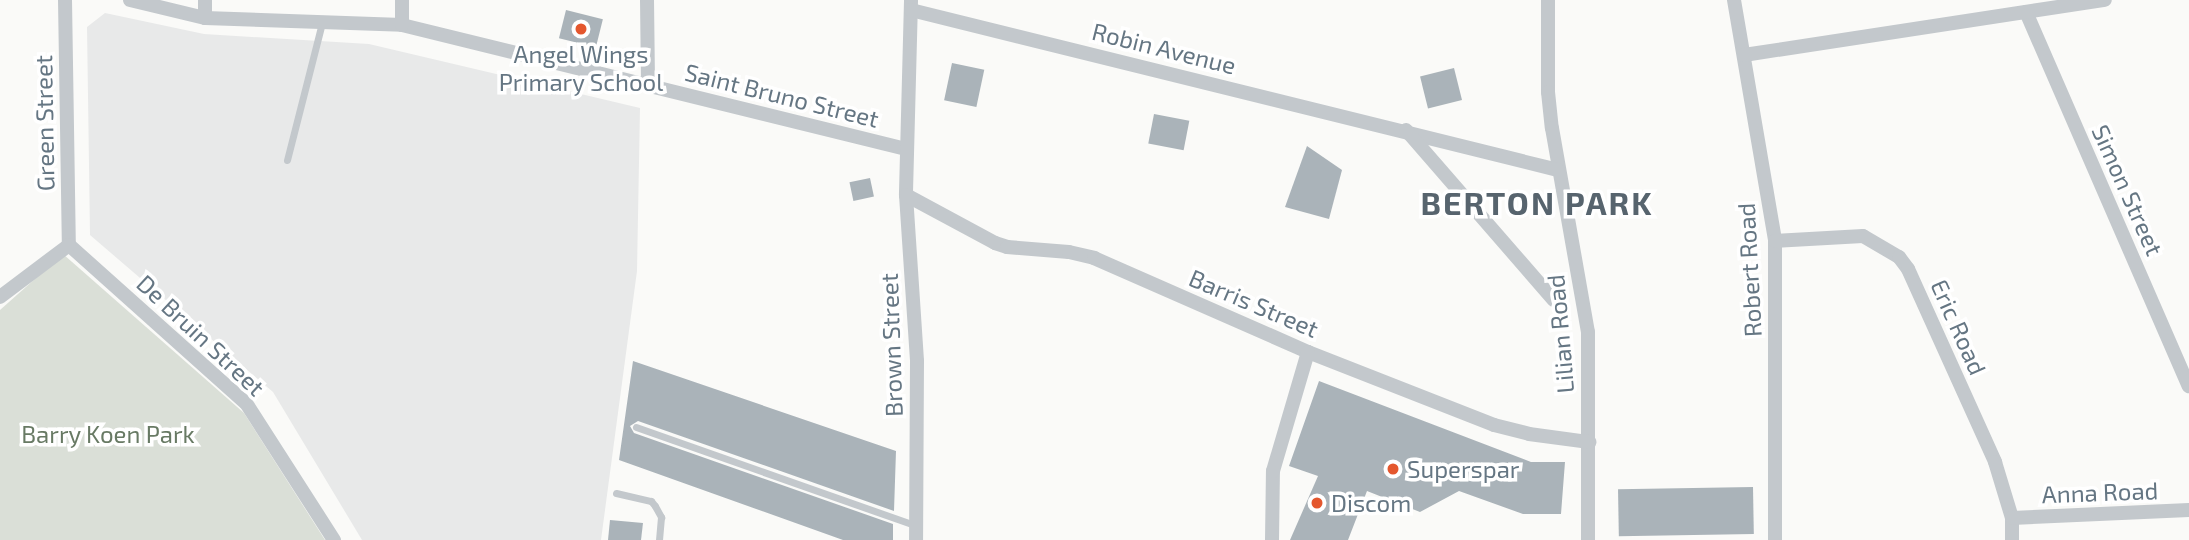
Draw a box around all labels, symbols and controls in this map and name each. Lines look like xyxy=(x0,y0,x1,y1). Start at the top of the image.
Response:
street label: Robin Avenue xyxy=(1089,16,1239,80)
marker: Angel Wings Primary School xyxy=(573,21,589,37)
place label: Angel Wings Primary School xyxy=(498,40,664,96)
street label: Green Street xyxy=(28,55,60,191)
street label: Saint Bruno Street xyxy=(682,57,882,133)
street label: Simon Street xyxy=(2086,120,2170,260)
district label: BERTON PARK xyxy=(1422,183,1652,221)
street label: Robert Road xyxy=(1731,202,1767,338)
street label: Barris Street xyxy=(1185,263,1323,343)
street label: De Bruin Street xyxy=(131,268,271,402)
street label: Brown Street xyxy=(874,273,908,417)
street label: Lilian Road xyxy=(1540,273,1580,395)
street label: Eric Road xyxy=(1925,275,1993,379)
park label: Barry Koen Park xyxy=(21,420,195,448)
place label: Superspar xyxy=(1407,455,1519,483)
marker: Superspar xyxy=(1385,461,1401,477)
street label: Anna Road xyxy=(2041,476,2159,508)
place label: Discom xyxy=(1331,489,1411,517)
marker: Discom xyxy=(1309,495,1325,511)

